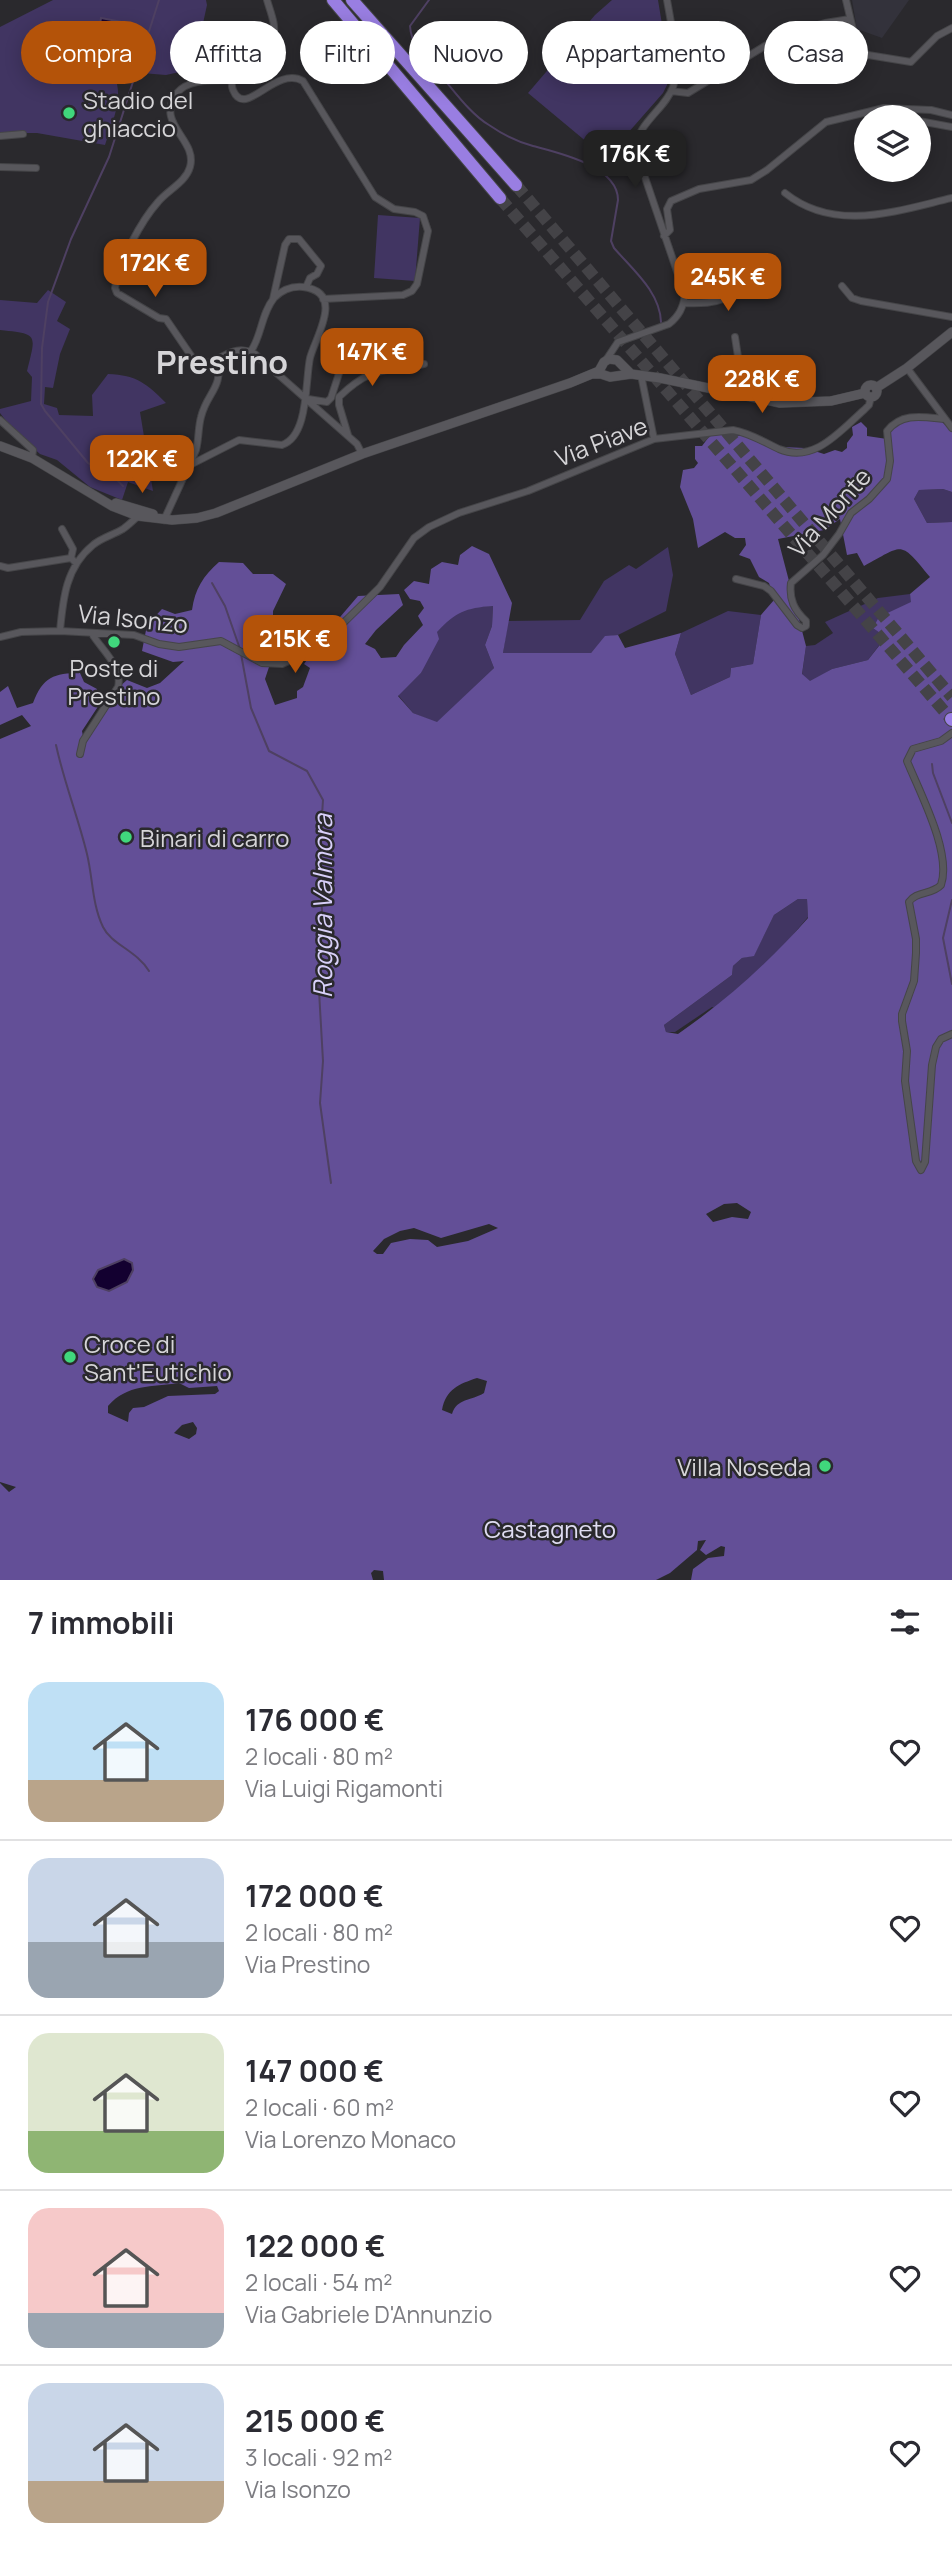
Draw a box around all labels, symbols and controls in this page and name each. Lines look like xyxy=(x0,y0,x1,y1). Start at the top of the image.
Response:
chip: Compra xyxy=(21,21,156,84)
chip: Affitta xyxy=(170,21,286,84)
chip: Filtri xyxy=(300,21,395,84)
chip: Nuovo xyxy=(409,21,528,84)
chip: Appartamento xyxy=(542,21,750,84)
chip: Casa xyxy=(764,21,868,84)
place label: Stadio del ghiaccio xyxy=(83,83,193,144)
marker: Stadio del ghiaccio xyxy=(61,105,77,121)
map controls xyxy=(854,105,931,182)
button: layers xyxy=(854,105,931,182)
pin: 176K € xyxy=(578,130,692,190)
text: 176K € xyxy=(599,137,671,169)
pin: 172K € xyxy=(98,240,212,299)
text: 172K € xyxy=(120,246,190,278)
pin: 245K € xyxy=(671,254,785,313)
text: 245K € xyxy=(690,260,766,292)
pin: 147K € xyxy=(315,328,429,388)
text: 147K € xyxy=(336,335,408,367)
district label: Prestino xyxy=(156,340,288,384)
pin: 228K € xyxy=(705,356,819,415)
text: 228K € xyxy=(724,362,800,394)
street label: Via Piave xyxy=(550,408,652,474)
pin: 122K € xyxy=(85,435,199,495)
text: 122K € xyxy=(106,442,178,474)
street label: Via Monte xyxy=(780,460,878,564)
street label: Via Isonzo xyxy=(76,596,190,640)
pin: 215K € xyxy=(238,616,352,675)
text: 215K € xyxy=(259,622,331,654)
marker: Poste di Prestino xyxy=(106,634,122,650)
place label: Poste di Prestino xyxy=(67,651,161,712)
water label: Roggia Valmora xyxy=(304,812,340,998)
place label: Binari di carro xyxy=(140,821,289,854)
marker: Binari di carro xyxy=(118,829,134,845)
place label: Croce di Sant'Eutichio xyxy=(84,1327,232,1388)
marker: Croce di Sant'Eutichio xyxy=(62,1349,78,1365)
place label: Villa Noseda xyxy=(677,1450,811,1483)
marker: Villa Noseda xyxy=(817,1458,833,1474)
park label: Castagneto xyxy=(484,1512,616,1545)
text: 7 immobili xyxy=(28,1602,174,1643)
icon: filters xyxy=(886,1603,924,1641)
text: 176 000 € xyxy=(245,1699,385,1740)
icon: home xyxy=(84,1710,168,1794)
icon: heart xyxy=(886,1733,924,1771)
text: 2 locali · 80 m² xyxy=(245,1740,393,1772)
text: Via Luigi Rigamonti xyxy=(245,1772,443,1804)
text: 172 000 € xyxy=(245,1875,384,1916)
icon: home xyxy=(84,1886,168,1970)
icon: heart xyxy=(886,1909,924,1947)
text: 2 locali · 80 m² xyxy=(245,1916,393,1948)
text: Via Prestino xyxy=(245,1948,370,1980)
text: 147 000 € xyxy=(245,2050,384,2091)
icon: home xyxy=(84,2061,168,2145)
icon: heart xyxy=(886,2084,924,2122)
text: 2 locali · 60 m² xyxy=(245,2091,394,2123)
text: Via Lorenzo Monaco xyxy=(245,2123,456,2155)
text: 122 000 € xyxy=(245,2225,386,2266)
icon: home xyxy=(84,2236,168,2320)
icon: heart xyxy=(886,2259,924,2297)
text: 2 locali · 54 m² xyxy=(245,2266,392,2298)
text: Via Gabriele D'Annunzio xyxy=(245,2298,492,2330)
text: 215 000 € xyxy=(245,2400,385,2441)
icon: home xyxy=(84,2411,168,2495)
icon: heart xyxy=(886,2434,924,2472)
text: 3 locali · 92 m² xyxy=(245,2441,393,2473)
text: Via Isonzo xyxy=(245,2473,351,2505)

